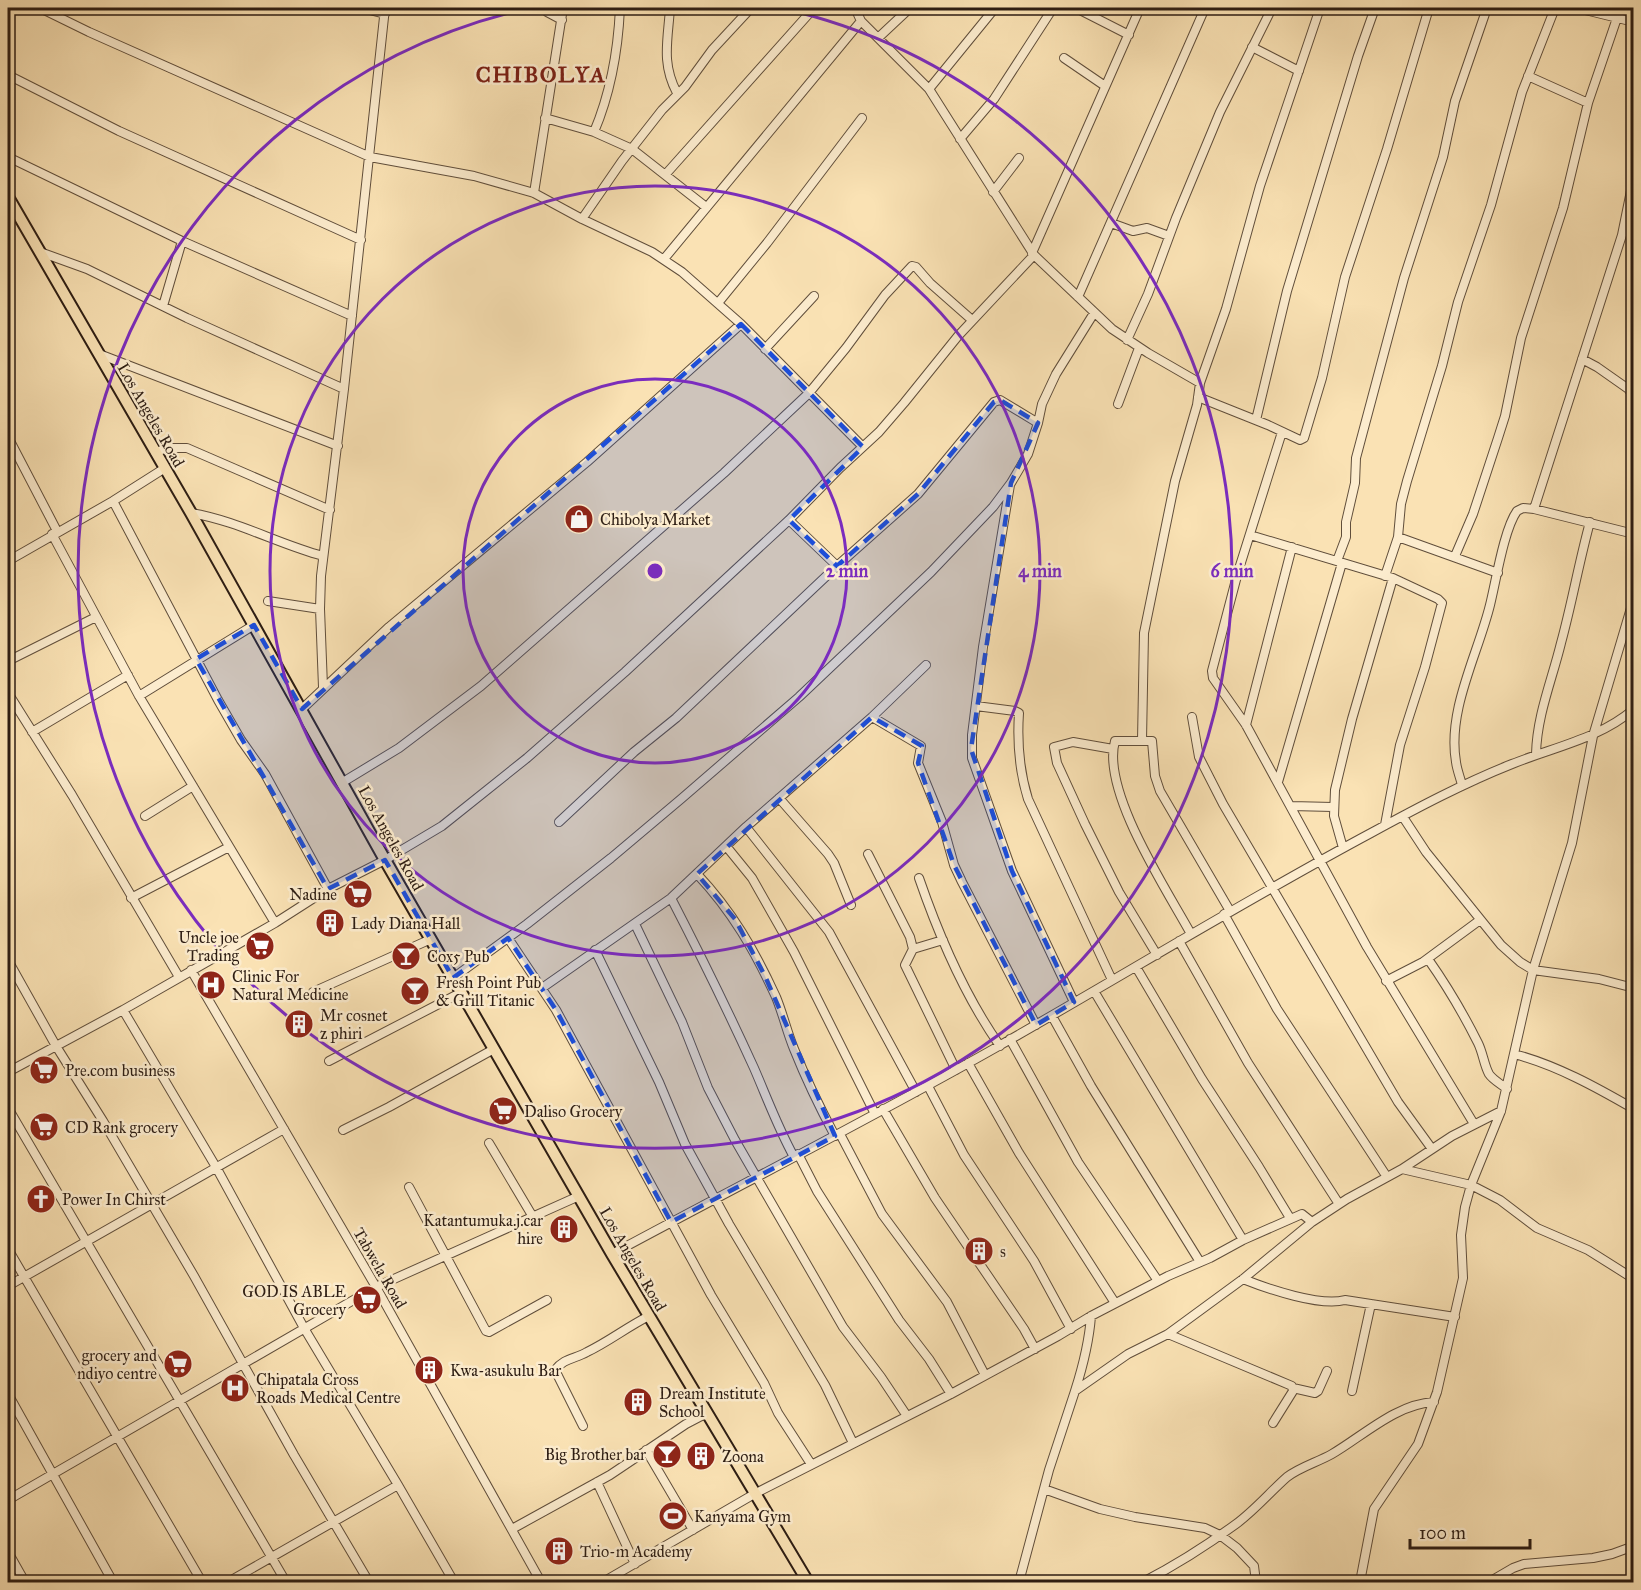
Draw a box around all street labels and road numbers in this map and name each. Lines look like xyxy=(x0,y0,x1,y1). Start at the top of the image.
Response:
street label: Los Angeles Road xyxy=(113,360,189,471)
street label: Los Angeles Road xyxy=(353,782,428,894)
street label: Los Angeles Road xyxy=(595,1204,671,1315)
street label: Tabwela Road xyxy=(349,1224,411,1312)

